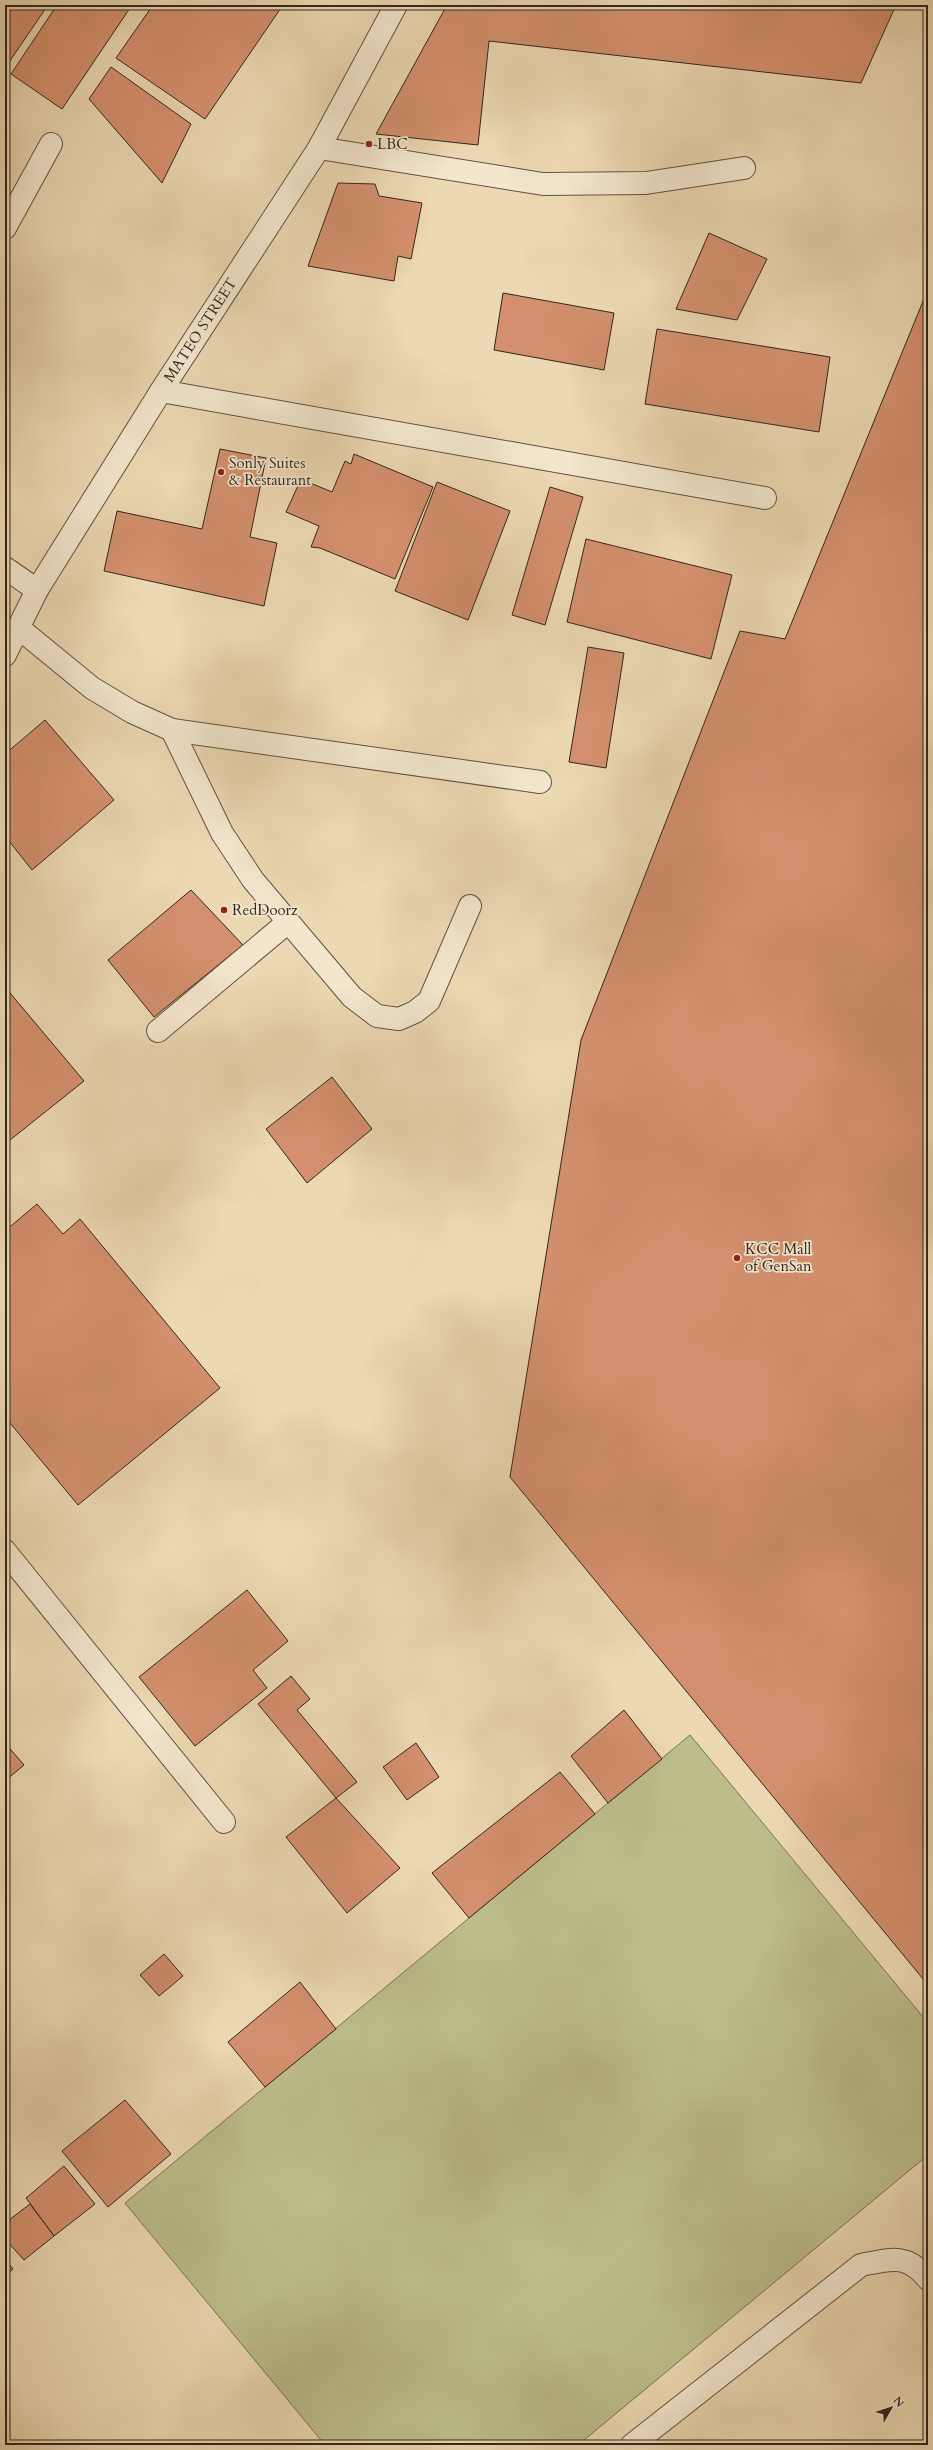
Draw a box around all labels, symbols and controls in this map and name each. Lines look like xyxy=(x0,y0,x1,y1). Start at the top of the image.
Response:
place label: LBC xyxy=(377,134,408,154)
marker: LBC xyxy=(364,139,374,149)
street label: MATEO STREET xyxy=(159,274,241,386)
place label: Sonly Suites & Restaurant xyxy=(229,453,311,490)
marker: Sonly Suites & Restaurant xyxy=(216,467,226,477)
place label: RedDoorz xyxy=(232,900,298,920)
marker: RedDoorz xyxy=(219,905,229,915)
place label: KCC Mall of GenSan xyxy=(745,1239,812,1276)
marker: KCC Mall of GenSan xyxy=(732,1253,742,1263)
north arrow xyxy=(871,2388,911,2428)
text: N xyxy=(890,2394,908,2411)

